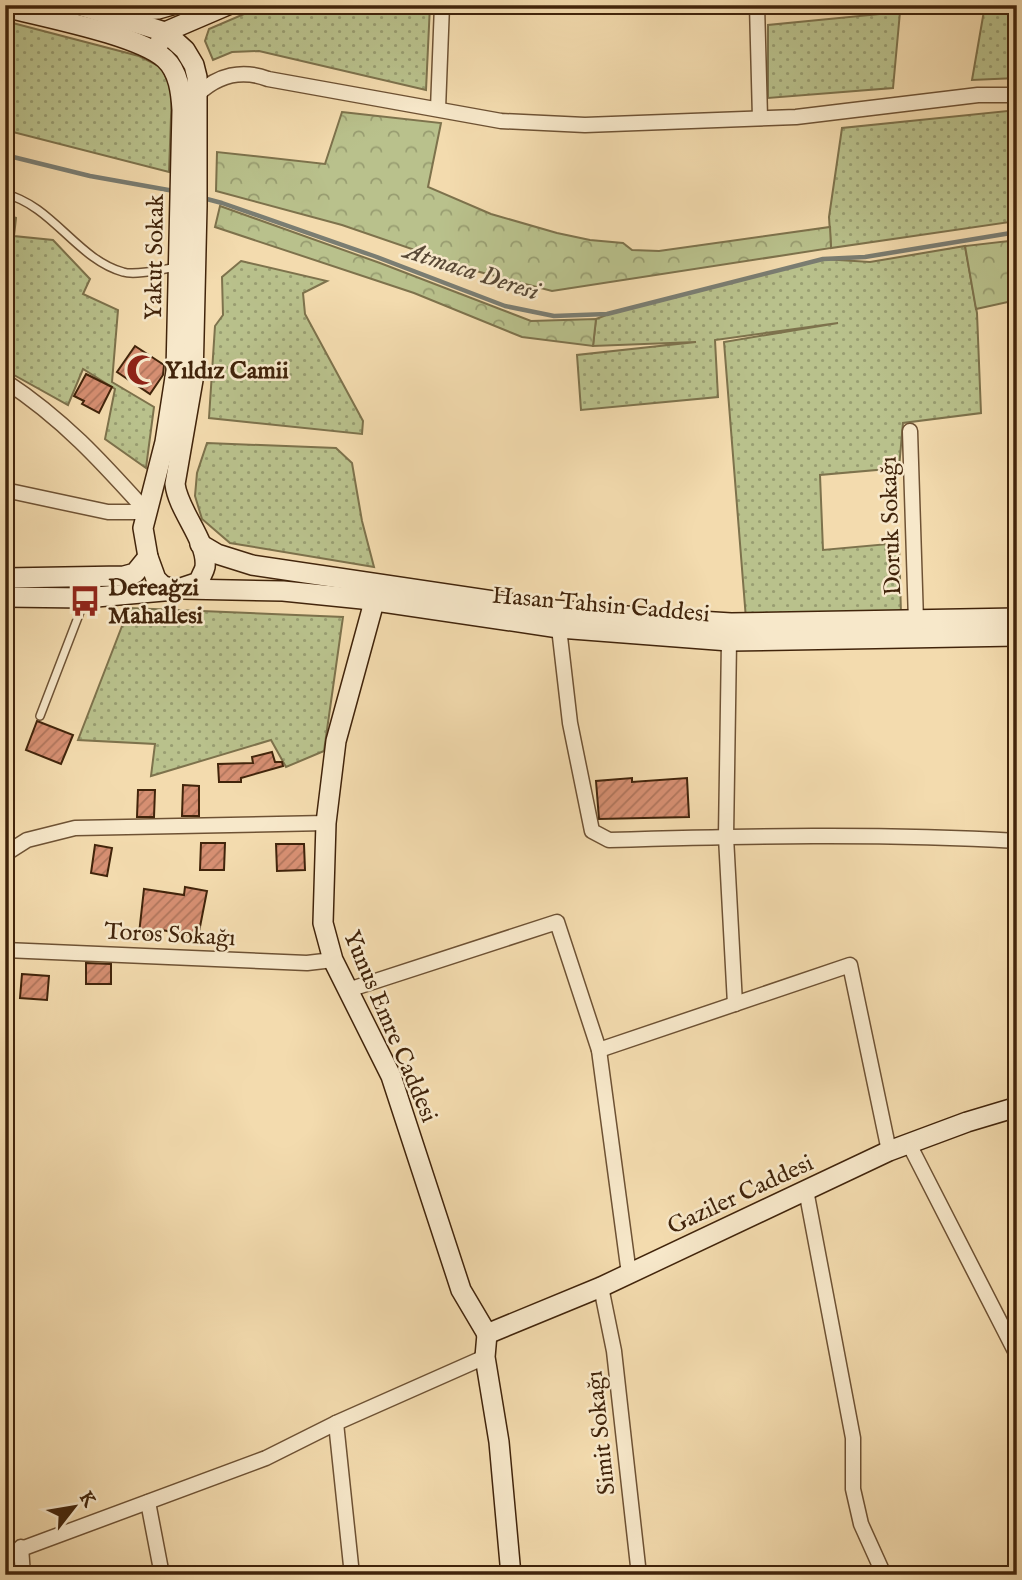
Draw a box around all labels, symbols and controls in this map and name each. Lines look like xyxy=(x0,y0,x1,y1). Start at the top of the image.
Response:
street label: Yakut Sokak xyxy=(139,194,172,320)
water label: Atmaca Deresi xyxy=(397,233,545,309)
mosque icon: Yıldız Camii xyxy=(125,353,159,387)
place label: Yıldız Camii xyxy=(165,356,289,387)
street label: Doruk Sokağı xyxy=(874,456,909,596)
place label: Dereağzi Mahallesi xyxy=(108,573,204,632)
street label: Hasan Tahsin Caddesi xyxy=(491,581,711,630)
bus stop icon: Dereağzi Mahallesi xyxy=(68,584,102,618)
street label: Toros Sokağı xyxy=(103,917,236,954)
street label: Yunus Emre Caddesi xyxy=(335,926,444,1127)
street label: Gaziler Caddesi xyxy=(663,1148,819,1243)
street label: Simit Sokağı xyxy=(580,1369,623,1497)
north arrow xyxy=(38,1472,108,1542)
text: K xyxy=(73,1487,101,1512)

